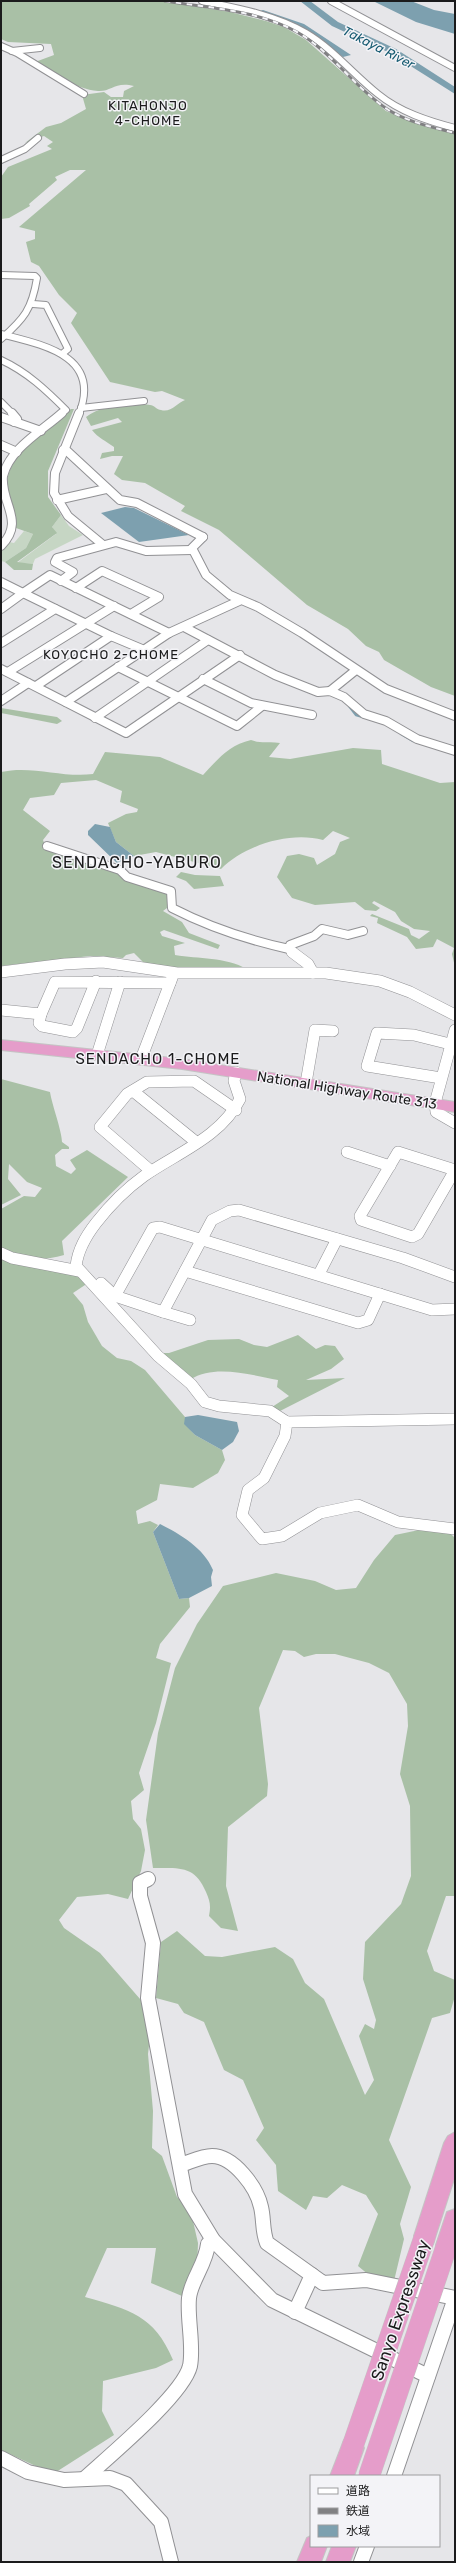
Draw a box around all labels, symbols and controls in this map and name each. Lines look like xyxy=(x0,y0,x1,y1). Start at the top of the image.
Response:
water label: Takaya River xyxy=(340,23,418,72)
district label: KITAHONJO 4-CHOME xyxy=(108,98,188,128)
district label: KOYOCHO 2-CHOME xyxy=(43,647,179,662)
district label: SENDACHO-YABURO xyxy=(52,853,222,872)
district label: SENDACHO 1-CHOME xyxy=(76,1050,240,1068)
street label: National Highway Route 313 xyxy=(256,1068,438,1113)
street label: Sanyo Expressway xyxy=(367,2237,433,2383)
legend xyxy=(310,2475,440,2547)
text: 道路 xyxy=(346,2484,370,2498)
text: 鉄道 xyxy=(346,2504,370,2518)
text: 水域 xyxy=(346,2524,370,2538)

